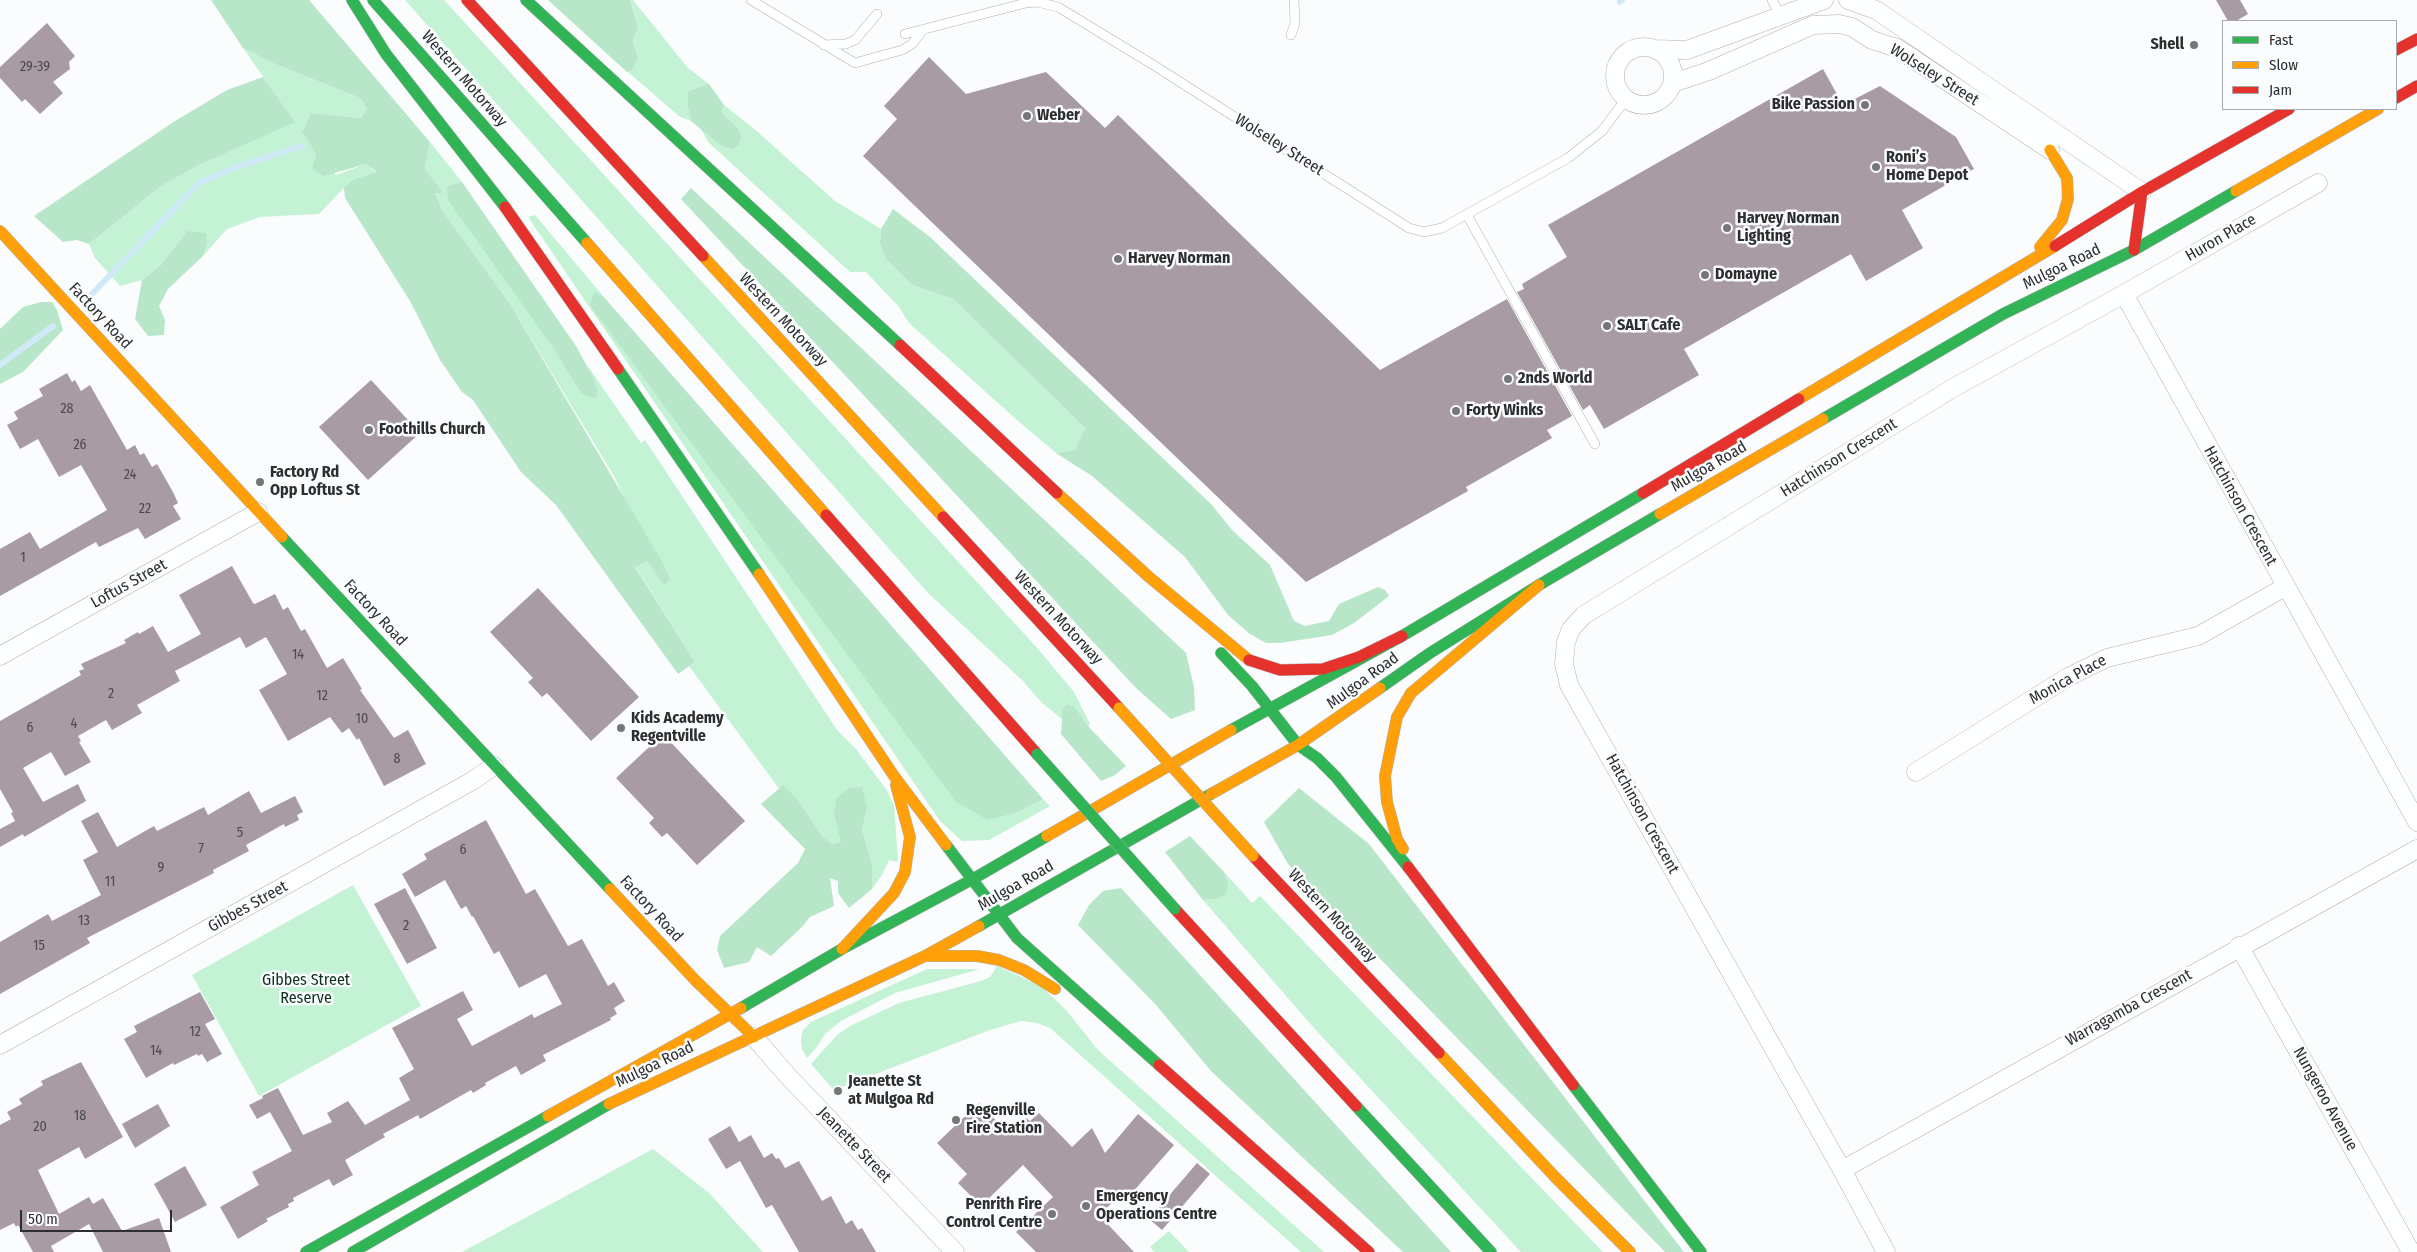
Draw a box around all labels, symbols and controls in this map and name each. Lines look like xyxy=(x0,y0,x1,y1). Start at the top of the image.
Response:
legend xyxy=(2222,20,2397,110)
street label: Western Motorway xyxy=(417,27,511,131)
text: Fast xyxy=(2269,31,2293,49)
place label: Shell xyxy=(2150,35,2184,55)
marker: Shell xyxy=(2188,39,2200,51)
street label: Wolseley Street xyxy=(1886,40,1982,110)
text: Slow xyxy=(2269,56,2298,74)
house number: 29-39 xyxy=(20,59,50,75)
text: Jam xyxy=(2269,81,2292,99)
place label: Bike Passion xyxy=(1772,95,1855,115)
marker: Bike Passion xyxy=(1859,99,1871,111)
place label: Weber xyxy=(1037,106,1080,126)
marker: Weber xyxy=(1021,110,1033,122)
street label: Wolseley Street xyxy=(1231,110,1327,180)
place label: Roni’s Home Depot xyxy=(1886,148,1968,186)
marker: Roni’s Home Depot xyxy=(1870,161,1882,173)
place label: Harvey Norman Lighting xyxy=(1737,209,1839,247)
street label: Huron Place xyxy=(2182,210,2260,266)
marker: Harvey Norman Lighting xyxy=(1721,222,1733,234)
street label: Mulgoa Road xyxy=(2020,240,2104,294)
place label: Harvey Norman xyxy=(1128,249,1230,269)
marker: Harvey Norman xyxy=(1112,253,1124,265)
place label: Domayne xyxy=(1715,265,1777,285)
street label: Western Motorway xyxy=(735,269,831,371)
marker: Domayne xyxy=(1699,269,1711,281)
street label: Factory Road xyxy=(64,279,136,353)
place label: SALT Cafe xyxy=(1617,316,1680,336)
marker: SALT Cafe xyxy=(1601,320,1613,332)
place label: 2nds World xyxy=(1518,369,1592,389)
marker: 2nds World xyxy=(1502,373,1514,385)
house number: 28 xyxy=(60,401,74,417)
place label: Forty Winks xyxy=(1466,401,1543,421)
marker: Forty Winks xyxy=(1450,405,1462,417)
street label: Hatchinson Crescent xyxy=(1777,414,1901,502)
place label: Foothills Church xyxy=(379,420,485,440)
marker: Foothills Church xyxy=(363,424,375,436)
house number: 26 xyxy=(73,437,87,453)
street label: Mulgoa Road xyxy=(1668,438,1750,496)
street label: Hatchinson Crescent xyxy=(2199,443,2281,569)
place label: Factory Rd Opp Loftus St xyxy=(270,463,360,501)
house number: 24 xyxy=(124,467,136,483)
marker: Factory Rd Opp Loftus St xyxy=(254,476,266,488)
house number: 22 xyxy=(139,501,151,517)
house number: 1 xyxy=(20,550,26,566)
street label: Loftus Street xyxy=(88,555,170,613)
street label: Western Motorway xyxy=(1010,567,1106,669)
street label: Factory Road xyxy=(339,576,411,650)
house number: 14 xyxy=(292,647,304,663)
street label: Mulgoa Road xyxy=(1323,648,1403,714)
street label: Monica Place xyxy=(2026,651,2110,709)
house number: 2 xyxy=(108,686,114,702)
house number: 12 xyxy=(316,688,328,704)
place label: Kids Academy Regentville xyxy=(631,709,724,747)
house number: 10 xyxy=(356,711,368,727)
house number: 4 xyxy=(71,716,77,732)
house number: 6 xyxy=(27,720,33,736)
marker: Kids Academy Regentville xyxy=(615,722,627,734)
house number: 8 xyxy=(394,751,400,767)
street label: Hatchinson Crescent xyxy=(1601,751,1683,877)
house number: 5 xyxy=(237,825,243,841)
house number: 7 xyxy=(198,841,204,857)
house number: 6 xyxy=(460,842,466,858)
street label: Mulgoa Road xyxy=(975,857,1057,915)
house number: 9 xyxy=(158,860,164,876)
street label: Western Motorway xyxy=(1284,865,1380,967)
street label: Factory Road xyxy=(615,872,687,946)
house number: 11 xyxy=(105,874,115,890)
street label: Gibbes Street xyxy=(205,877,291,937)
house number: 13 xyxy=(78,913,90,929)
house number: 2 xyxy=(403,918,409,934)
house number: 15 xyxy=(33,938,45,954)
street label: Warragamba Crescent xyxy=(2063,965,2195,1051)
park label: Gibbes Street Reserve xyxy=(262,971,350,1009)
house number: 12 xyxy=(189,1024,201,1040)
street label: Mulgoa Road xyxy=(613,1038,697,1092)
house number: 14 xyxy=(150,1043,162,1059)
street label: Nungeroo Avenue xyxy=(2289,1044,2361,1154)
place label: Jeanette St at Mulgoa Rd xyxy=(848,1072,934,1110)
marker: Jeanette St at Mulgoa Rd xyxy=(832,1085,844,1097)
place label: Regenville Fire Station xyxy=(966,1101,1042,1139)
street label: Jeanette Street xyxy=(813,1103,895,1187)
house number: 18 xyxy=(74,1108,86,1124)
marker: Regenville Fire Station xyxy=(950,1114,962,1126)
house number: 20 xyxy=(33,1119,47,1135)
place label: Emergency Operations Centre xyxy=(1096,1187,1217,1225)
place label: Penrith Fire Control Centre xyxy=(946,1195,1042,1233)
scale bar xyxy=(22,1200,175,1232)
marker: Emergency Operations Centre xyxy=(1080,1200,1092,1212)
marker: Penrith Fire Control Centre xyxy=(1046,1208,1058,1220)
text: 50 m xyxy=(28,1210,58,1228)

